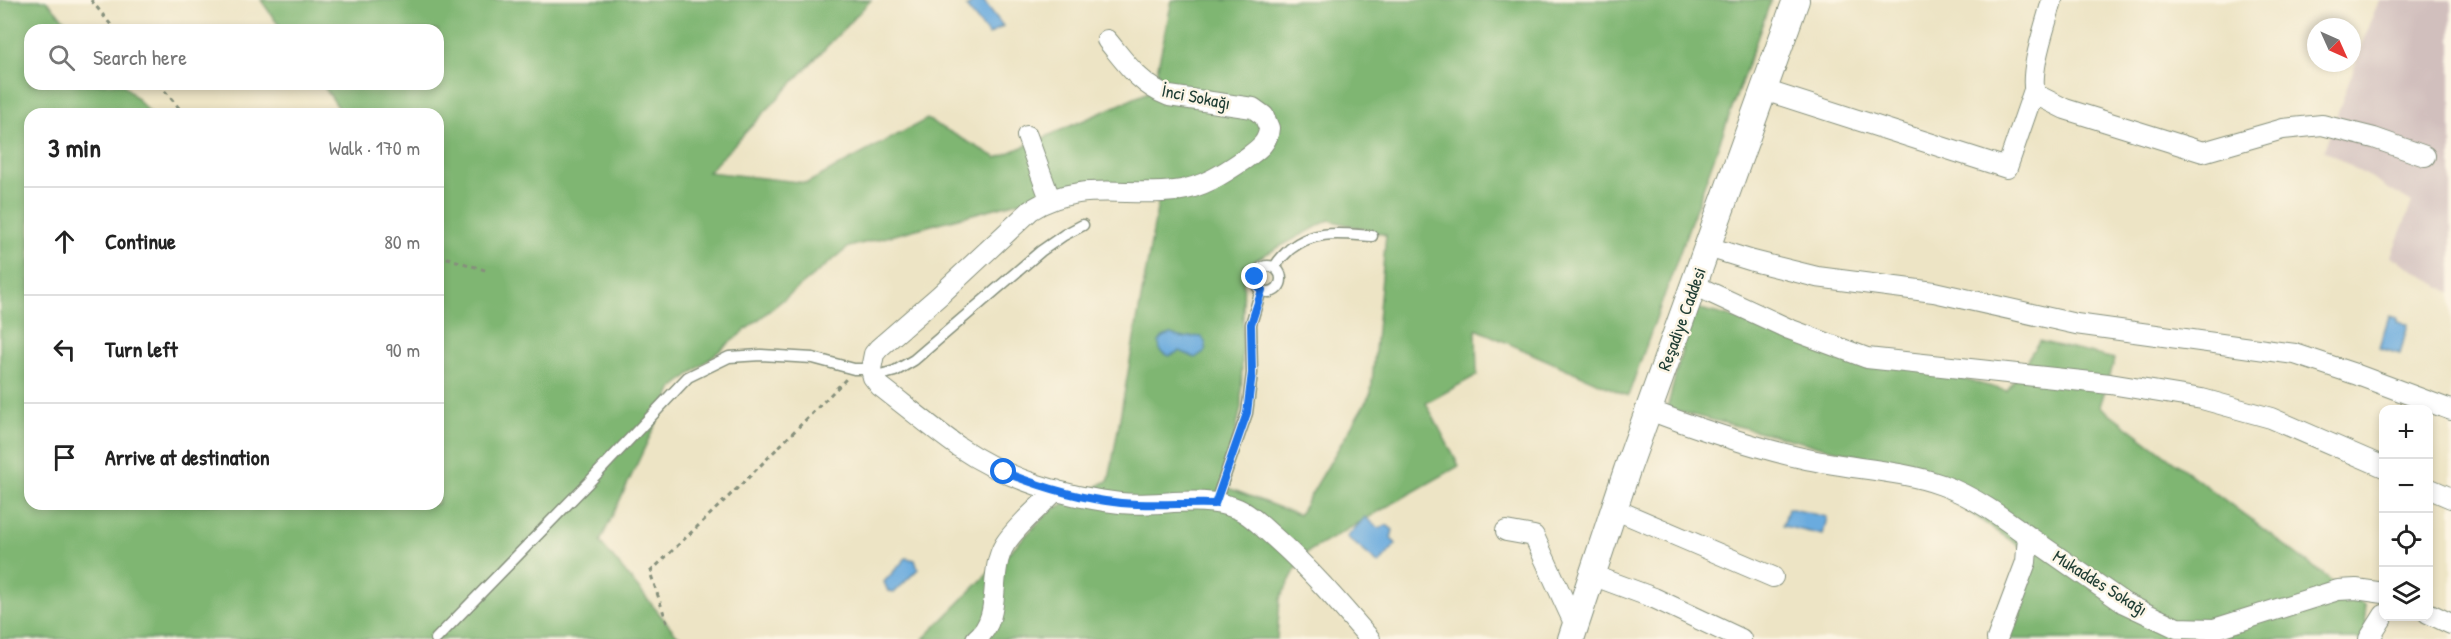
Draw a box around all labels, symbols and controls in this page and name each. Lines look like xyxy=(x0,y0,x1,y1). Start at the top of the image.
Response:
north arrow xyxy=(2307,18,2361,72)
search box xyxy=(24,24,444,90)
icon: search xyxy=(45,41,78,74)
text: Search here xyxy=(93,42,187,72)
street label: İnci Sokağı xyxy=(1160,78,1233,115)
text: 3 min xyxy=(48,130,101,165)
text: Walk · 170 m xyxy=(329,134,420,161)
icon: ahead xyxy=(48,225,81,258)
text: Continue xyxy=(105,226,176,256)
text: 80 m xyxy=(384,228,420,255)
route end xyxy=(1241,263,1267,289)
street label: Reşadiye Caddesi xyxy=(1651,264,1712,374)
icon: left xyxy=(48,333,81,366)
text: Turn left xyxy=(105,334,178,364)
text: 90 m xyxy=(386,336,420,363)
map controls xyxy=(2379,405,2433,621)
button: + xyxy=(2379,405,2433,459)
icon: arrive xyxy=(48,441,81,474)
text: Arrive at destination xyxy=(105,442,270,472)
route start xyxy=(990,458,1016,484)
button: − xyxy=(2379,459,2433,513)
button: locate xyxy=(2379,513,2433,567)
street label: Mukaddes Sokağı xyxy=(2048,544,2152,621)
button: layers xyxy=(2379,567,2433,621)

